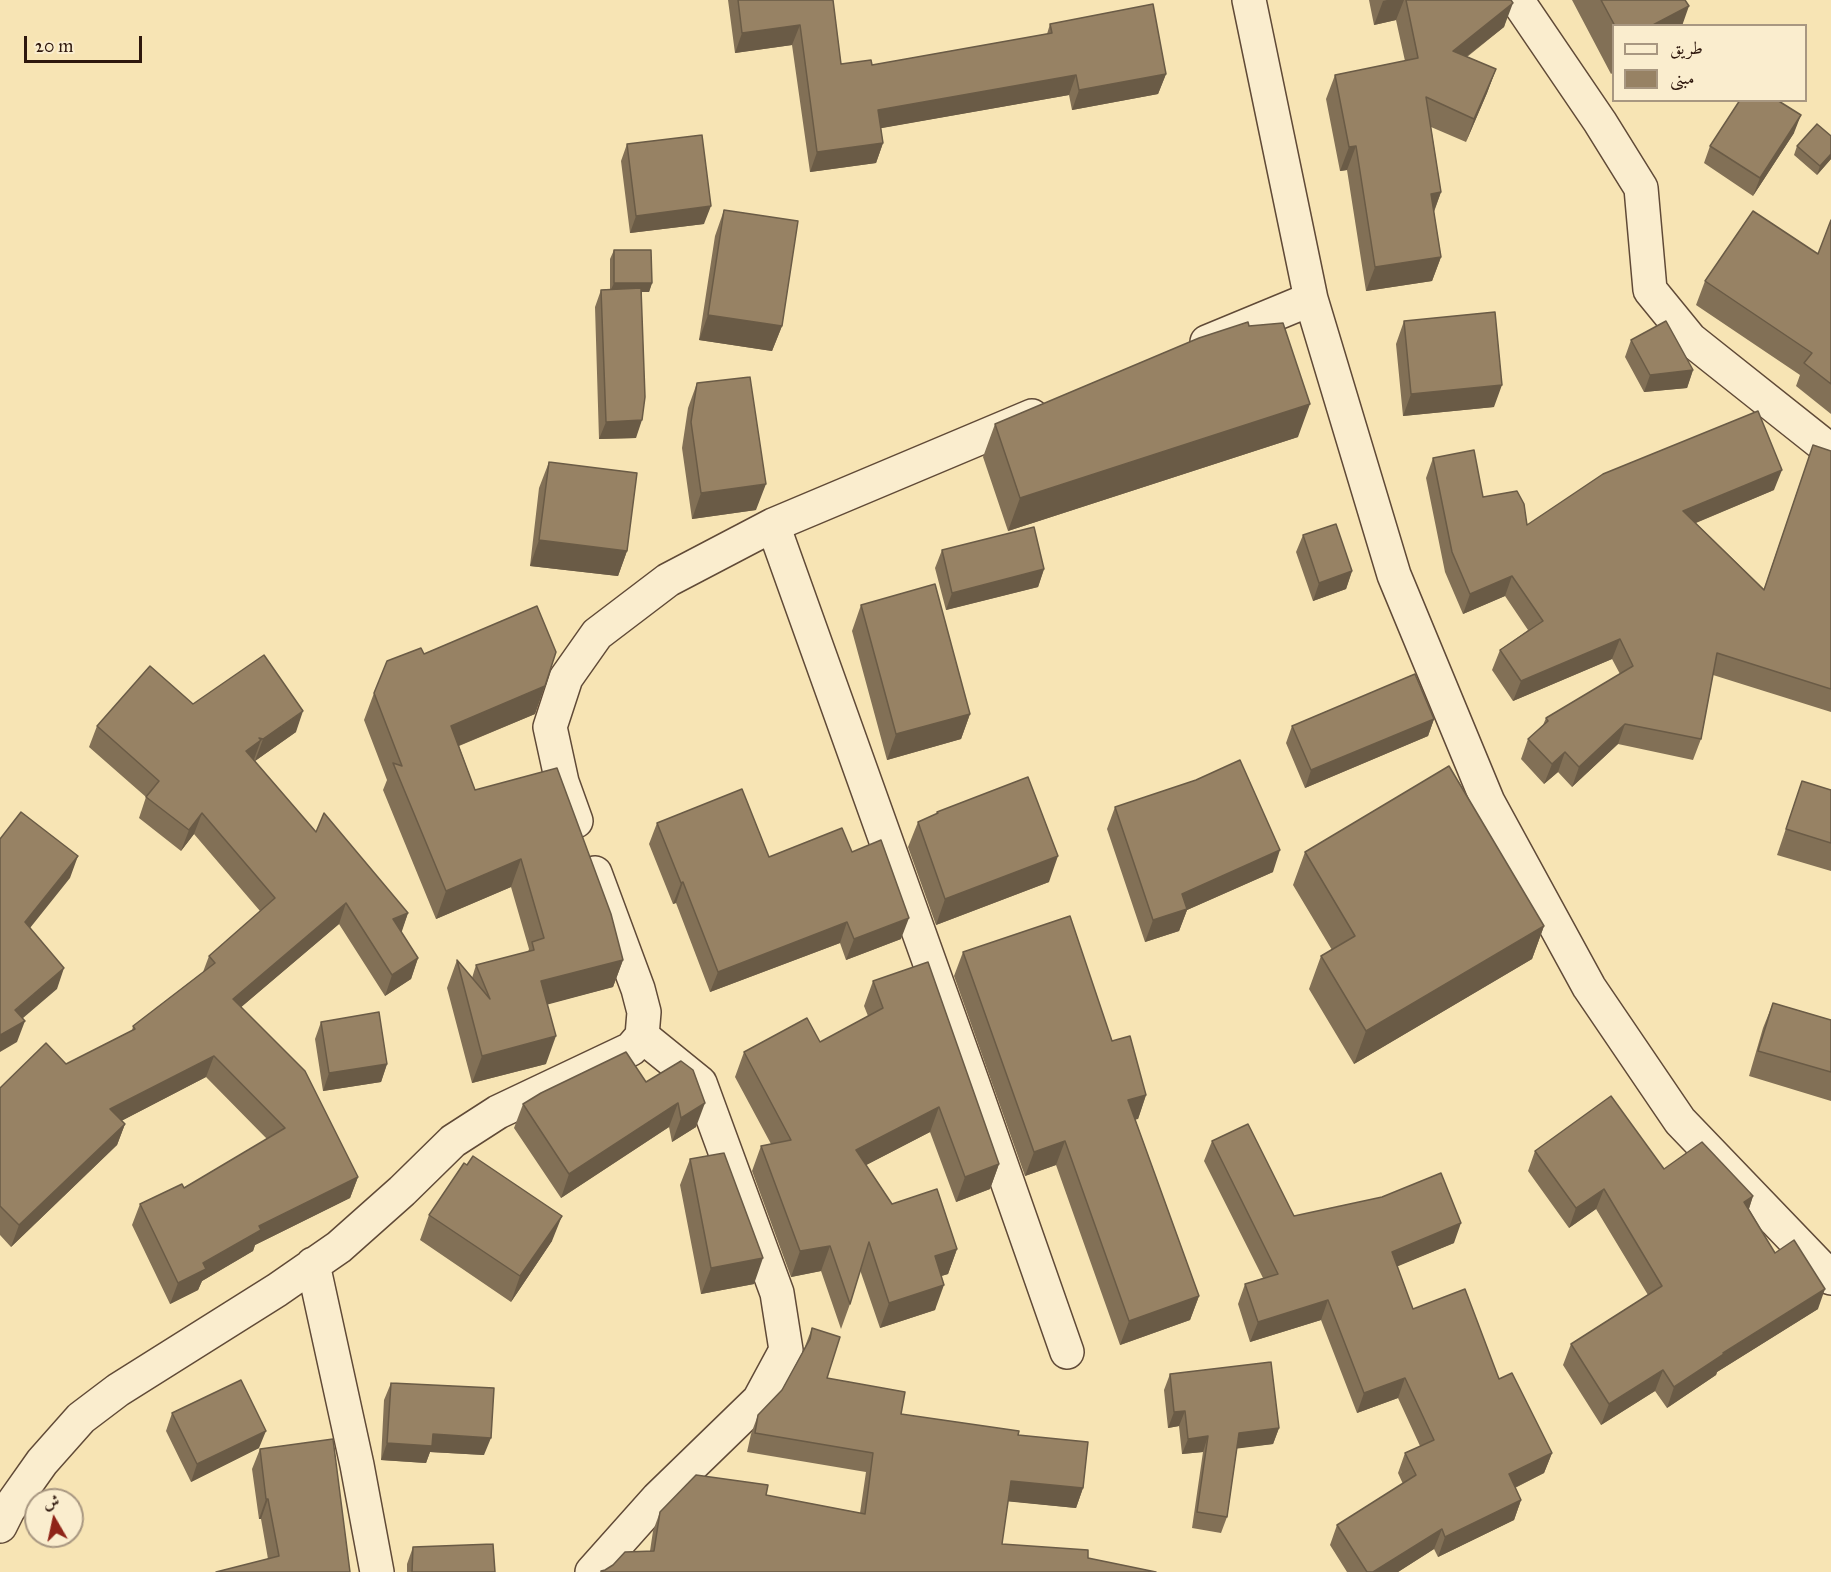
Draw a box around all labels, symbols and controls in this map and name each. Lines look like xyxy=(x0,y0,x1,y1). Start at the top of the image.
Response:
scale bar xyxy=(27,24,146,62)
legend xyxy=(1612,24,1807,102)
text: 20 m xyxy=(35,35,73,57)
text: طريق xyxy=(1670,37,1703,59)
text: مبنى xyxy=(1670,67,1695,89)
north arrow xyxy=(24,1488,84,1548)
text: ش xyxy=(42,1491,61,1512)

